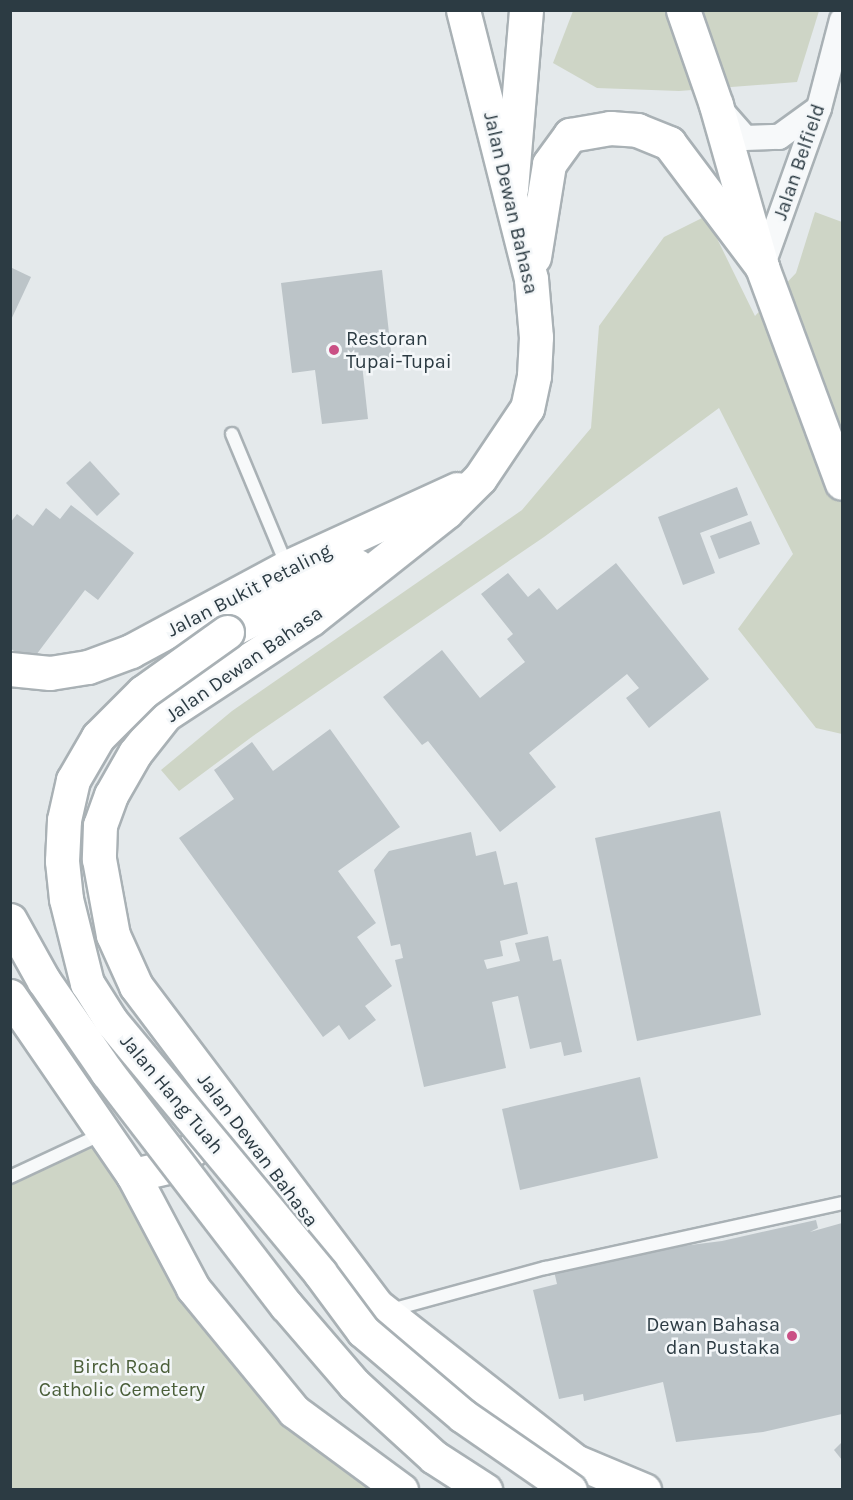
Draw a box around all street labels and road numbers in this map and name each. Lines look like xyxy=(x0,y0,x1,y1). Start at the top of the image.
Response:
street label: Jalan Belfield xyxy=(768,101,830,223)
street label: Jalan Dewan Bahasa xyxy=(478,110,544,296)
street label: Jalan Bukit Petaling xyxy=(163,538,335,642)
street label: Jalan Dewan Bahasa xyxy=(161,601,327,727)
street label: Jalan Hang Tuah xyxy=(115,1029,229,1159)
street label: Jalan Dewan Bahasa xyxy=(192,1068,324,1232)

